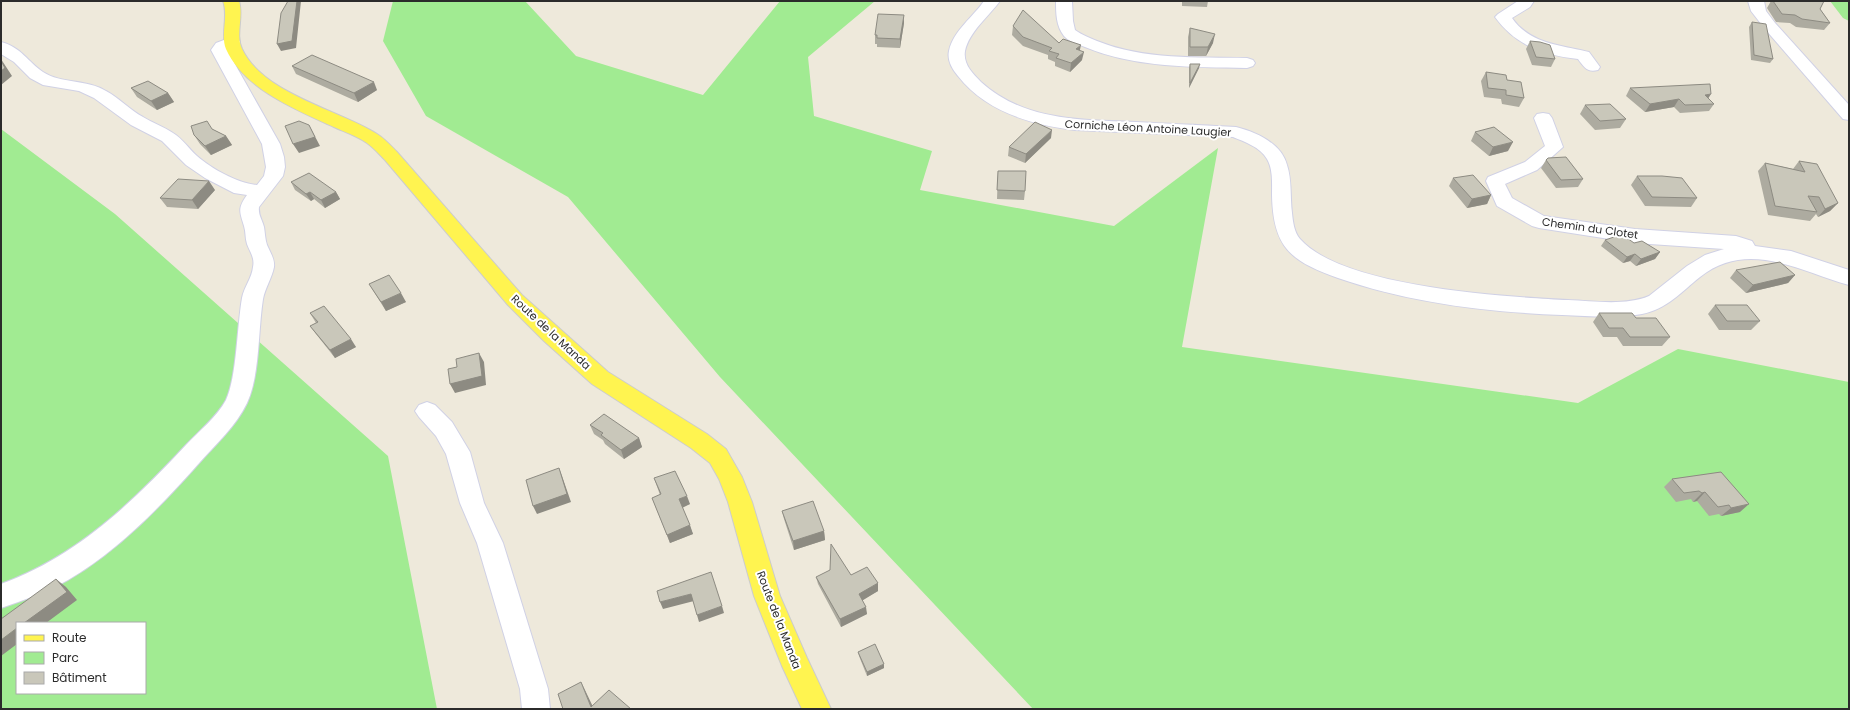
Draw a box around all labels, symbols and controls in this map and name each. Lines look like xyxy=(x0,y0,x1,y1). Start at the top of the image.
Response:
street label: Corniche Léon Antoine Laugier xyxy=(1064,116,1232,140)
street label: Chemin du Clotet xyxy=(1541,213,1639,243)
street label: Route de la Manda xyxy=(508,291,594,373)
street label: Route de la Manda xyxy=(753,569,805,671)
legend xyxy=(16,622,146,694)
text: Route xyxy=(52,629,86,646)
text: Parc xyxy=(52,649,79,666)
text: Bâtiment xyxy=(52,669,107,686)

